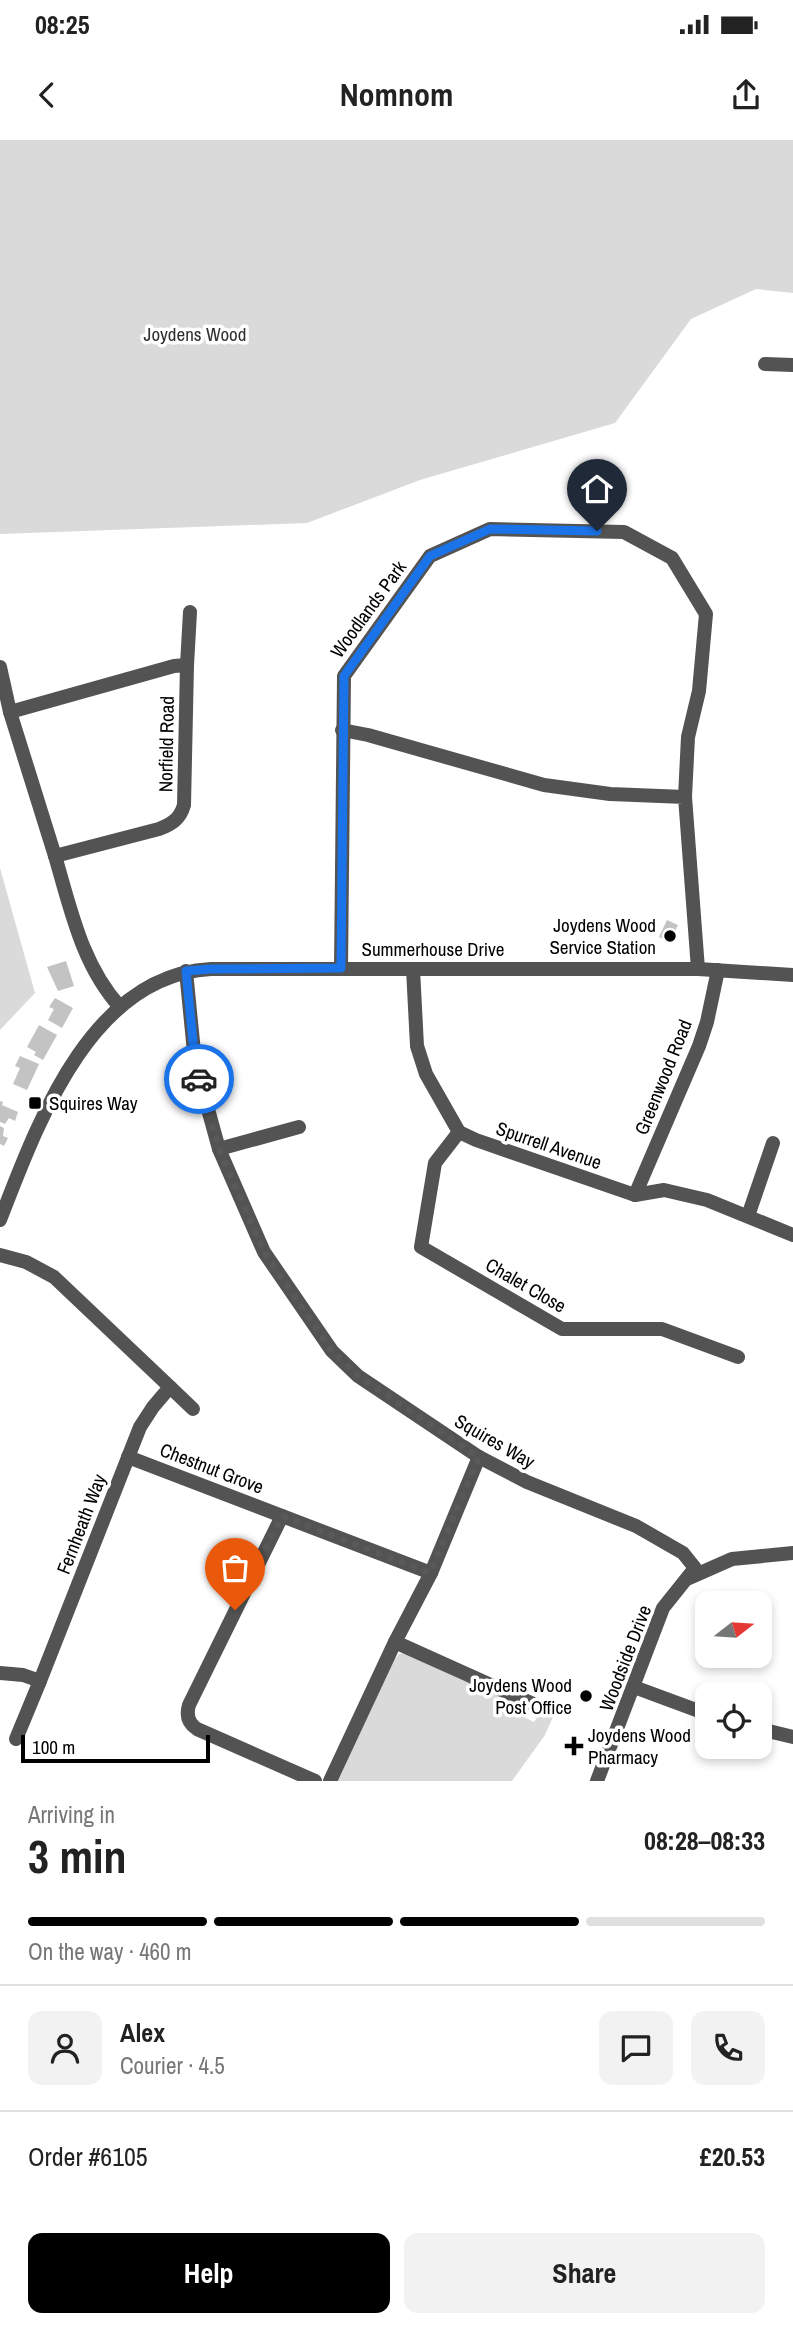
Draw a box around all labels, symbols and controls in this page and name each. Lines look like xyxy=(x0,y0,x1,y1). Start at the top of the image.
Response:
text: 08:25 xyxy=(35,7,90,42)
text: Nomnom xyxy=(340,73,453,116)
icon: back xyxy=(28,76,66,114)
icon: share xyxy=(727,76,765,114)
park label: Joydens Wood xyxy=(144,321,246,347)
pin xyxy=(567,459,627,531)
icon: home xyxy=(578,470,616,508)
street label: Woodlands Park xyxy=(324,555,412,663)
street label: Norfield Road xyxy=(152,696,180,792)
place label: Joydens Wood Service Station xyxy=(549,912,656,960)
marker: Joydens Wood Service Station xyxy=(662,928,678,944)
street label: Summerhouse Drive xyxy=(362,936,504,962)
street label: Greenwood Road xyxy=(628,1016,698,1138)
courier xyxy=(164,1044,234,1114)
icon: car xyxy=(180,1060,218,1098)
place label: Squires Way xyxy=(49,1090,138,1116)
marker: Squires Way xyxy=(27,1095,43,1111)
street label: Spurrell Avenue xyxy=(493,1115,605,1175)
street label: Chalet Close xyxy=(481,1251,571,1319)
street label: Squires Way xyxy=(450,1408,540,1475)
street label: Chestnut Grove xyxy=(156,1436,268,1500)
street label: Fernheath Way xyxy=(50,1470,112,1578)
pin xyxy=(205,1538,265,1610)
icon: bag xyxy=(216,1549,254,1587)
north arrow xyxy=(695,1591,772,1668)
map controls xyxy=(695,1591,772,1759)
street label: Woodside Drive xyxy=(593,1601,657,1715)
place label: Joydens Wood Post Office xyxy=(469,1672,572,1720)
button: locate xyxy=(695,1682,772,1759)
marker: Joydens Wood Post Office xyxy=(578,1688,594,1704)
place label: Joydens Wood Pharmacy xyxy=(588,1722,691,1770)
scale bar xyxy=(21,1732,210,1764)
text: 100 m xyxy=(32,1734,75,1760)
marker: Joydens Wood Pharmacy xyxy=(566,1738,582,1754)
text: Arriving in xyxy=(28,1799,115,1830)
text: 08:28–08:33 xyxy=(644,1823,765,1858)
text: 3 min xyxy=(28,1825,127,1887)
text: On the way · 460 m xyxy=(28,1936,192,1967)
button: person xyxy=(28,2011,102,2085)
button: chat xyxy=(599,2011,673,2085)
button: phone xyxy=(691,2011,765,2085)
text: Alex xyxy=(120,2015,165,2050)
text: Courier · 4.5 xyxy=(120,2050,225,2081)
text: Order #6105 xyxy=(28,2139,148,2174)
text: £20.53 xyxy=(700,2139,765,2174)
button: Help xyxy=(28,2233,390,2313)
button: Share xyxy=(404,2233,765,2313)

